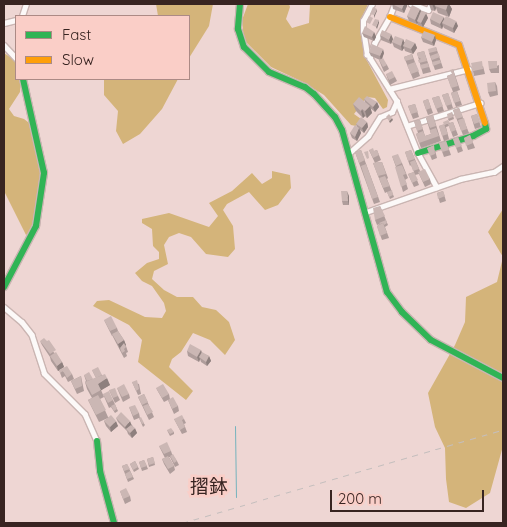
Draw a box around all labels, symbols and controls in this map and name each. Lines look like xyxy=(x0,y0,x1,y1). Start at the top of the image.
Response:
legend xyxy=(15,15,190,80)
text: Fast xyxy=(62,25,91,44)
text: Slow xyxy=(62,50,94,69)
district label: 摺鉢 xyxy=(190,476,228,498)
scale bar xyxy=(332,480,486,512)
text: 200 m xyxy=(338,489,382,508)

